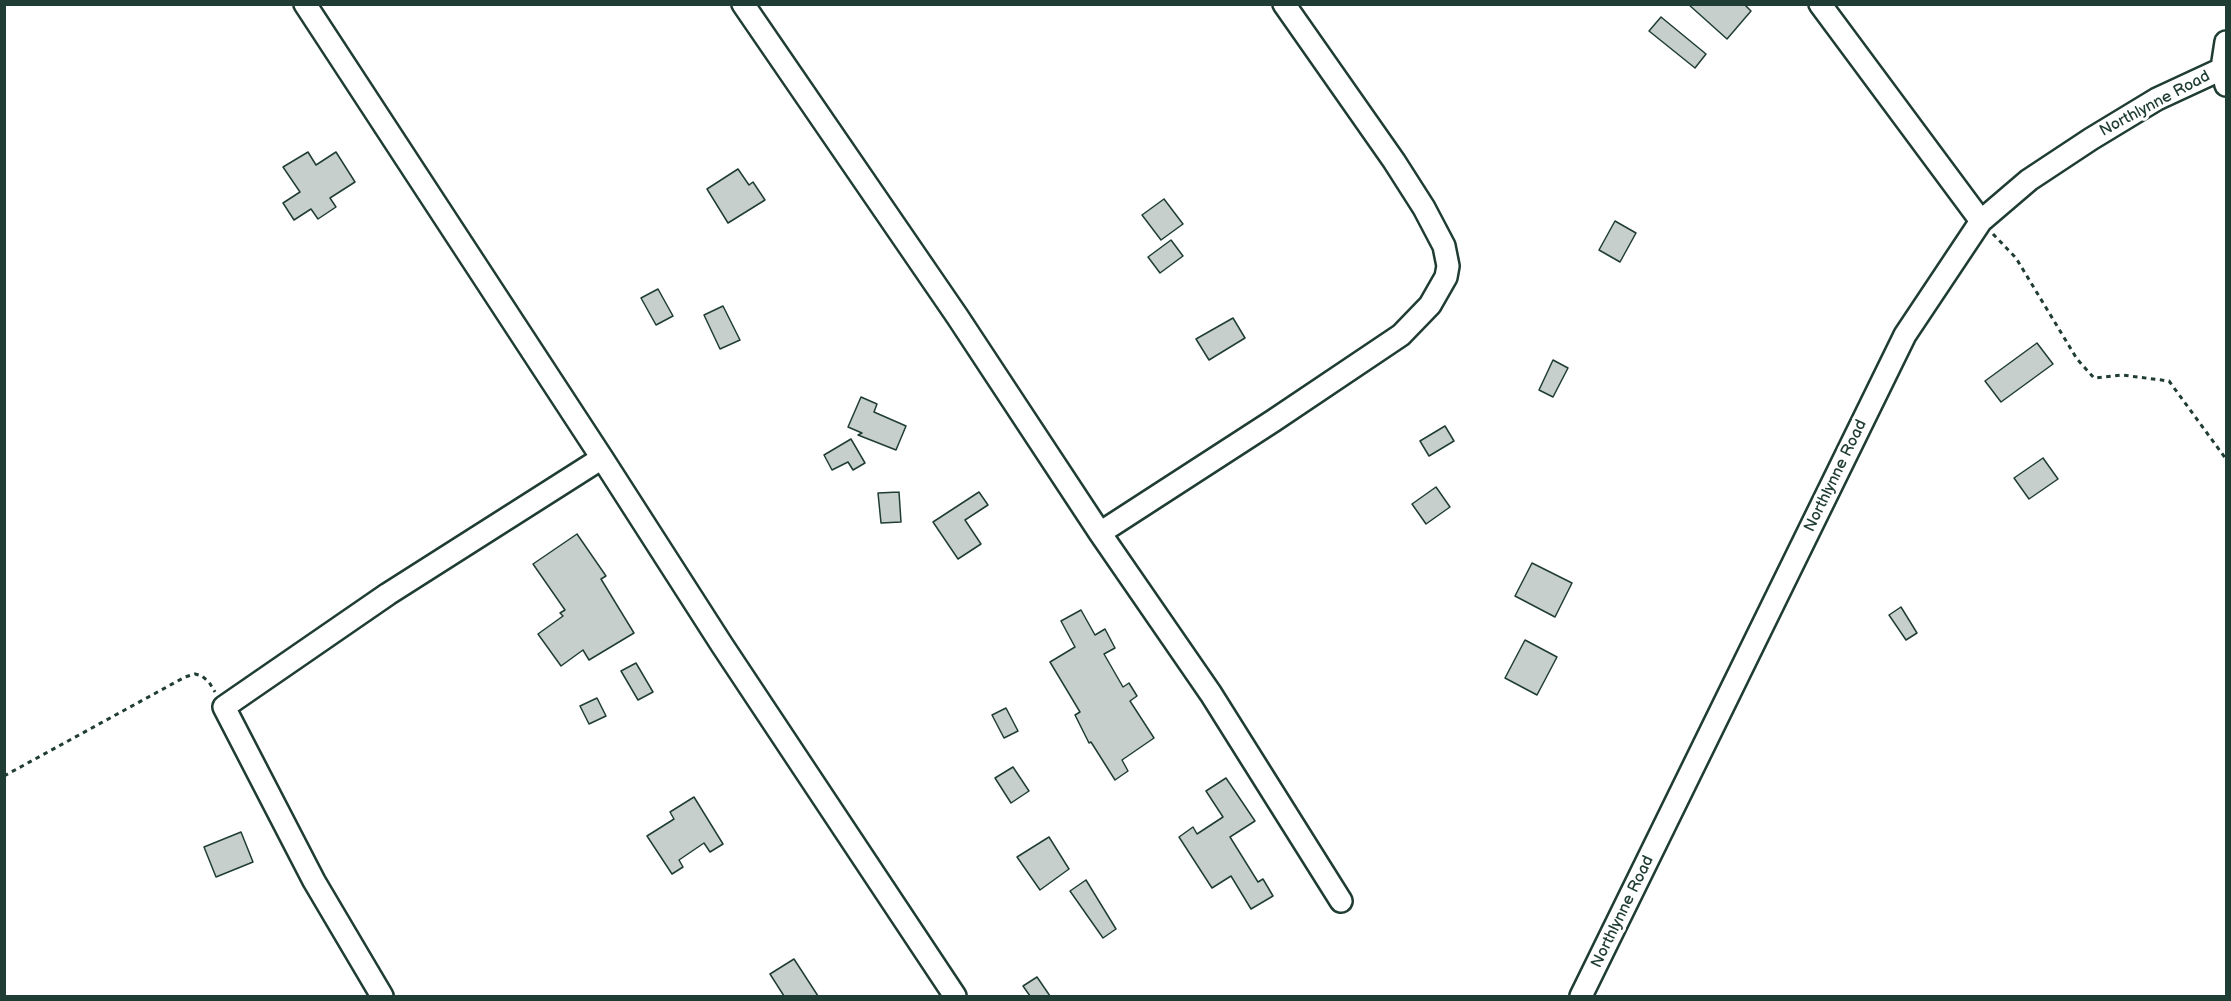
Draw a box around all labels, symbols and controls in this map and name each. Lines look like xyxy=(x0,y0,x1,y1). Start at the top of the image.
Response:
street label: Northlynne Road xyxy=(2097,67,2213,141)
street label: Northlynne Road xyxy=(1801,417,1871,535)
street label: Northlynne Road xyxy=(1588,853,1658,971)

